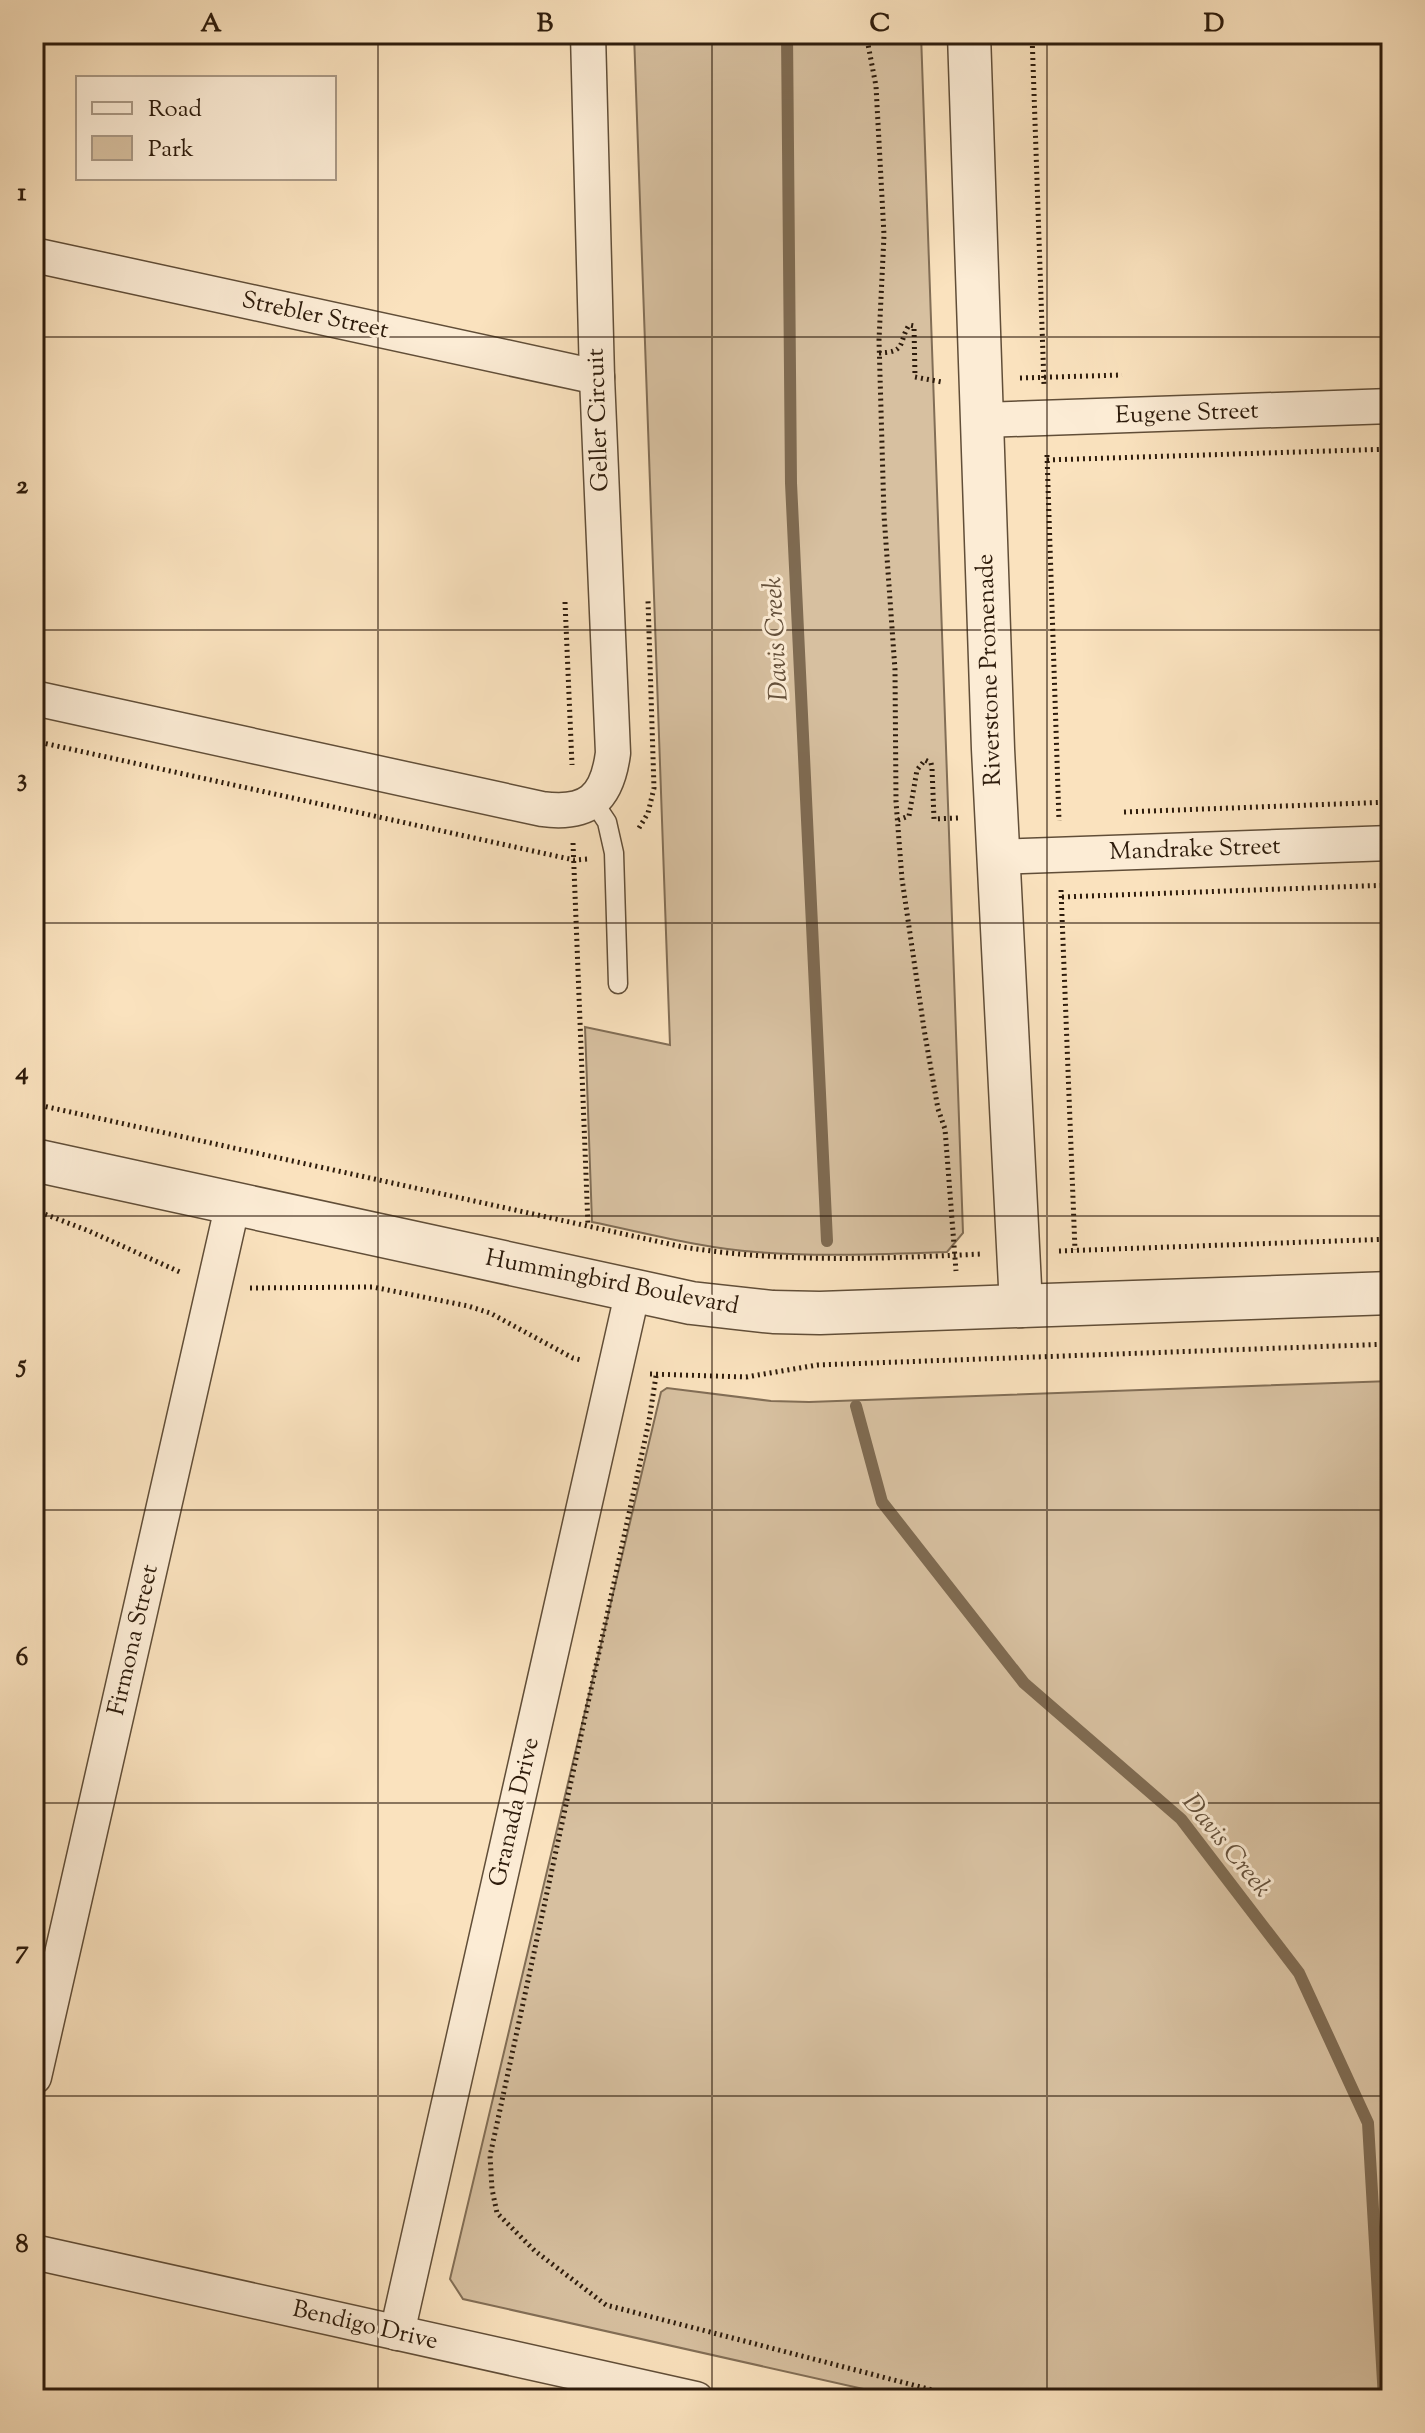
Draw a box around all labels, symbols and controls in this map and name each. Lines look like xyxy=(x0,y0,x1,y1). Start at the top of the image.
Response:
text: A xyxy=(200,6,222,43)
text: B xyxy=(537,6,554,43)
text: C xyxy=(870,6,890,43)
text: D xyxy=(1204,6,1224,43)
legend xyxy=(76,76,336,180)
text: Road xyxy=(148,93,202,127)
text: Park xyxy=(148,133,194,167)
text: 1 xyxy=(18,175,27,212)
street label: Strebler Street xyxy=(239,284,391,348)
street label: Geller Circuit xyxy=(580,348,618,492)
street label: Eugene Street xyxy=(1115,395,1259,433)
text: 2 xyxy=(16,468,29,505)
street label: Riverstone Promenade xyxy=(969,553,1011,787)
water label: Davis Creek xyxy=(755,576,799,702)
text: 3 xyxy=(17,761,27,798)
street label: Mandrake Street xyxy=(1109,830,1281,870)
text: 4 xyxy=(14,1054,29,1091)
street label: Hummingbird Boulevard xyxy=(482,1242,742,1324)
text: 5 xyxy=(16,1347,27,1384)
street label: Firmona Street xyxy=(100,1561,168,1719)
text: 6 xyxy=(16,1640,29,1677)
street label: Granada Drive xyxy=(481,1734,549,1890)
water label: Davis Creek xyxy=(1173,1786,1280,1906)
text: 7 xyxy=(15,1933,29,1970)
text: 8 xyxy=(15,2227,29,2264)
street label: Bendigo Drive xyxy=(289,2293,441,2359)

